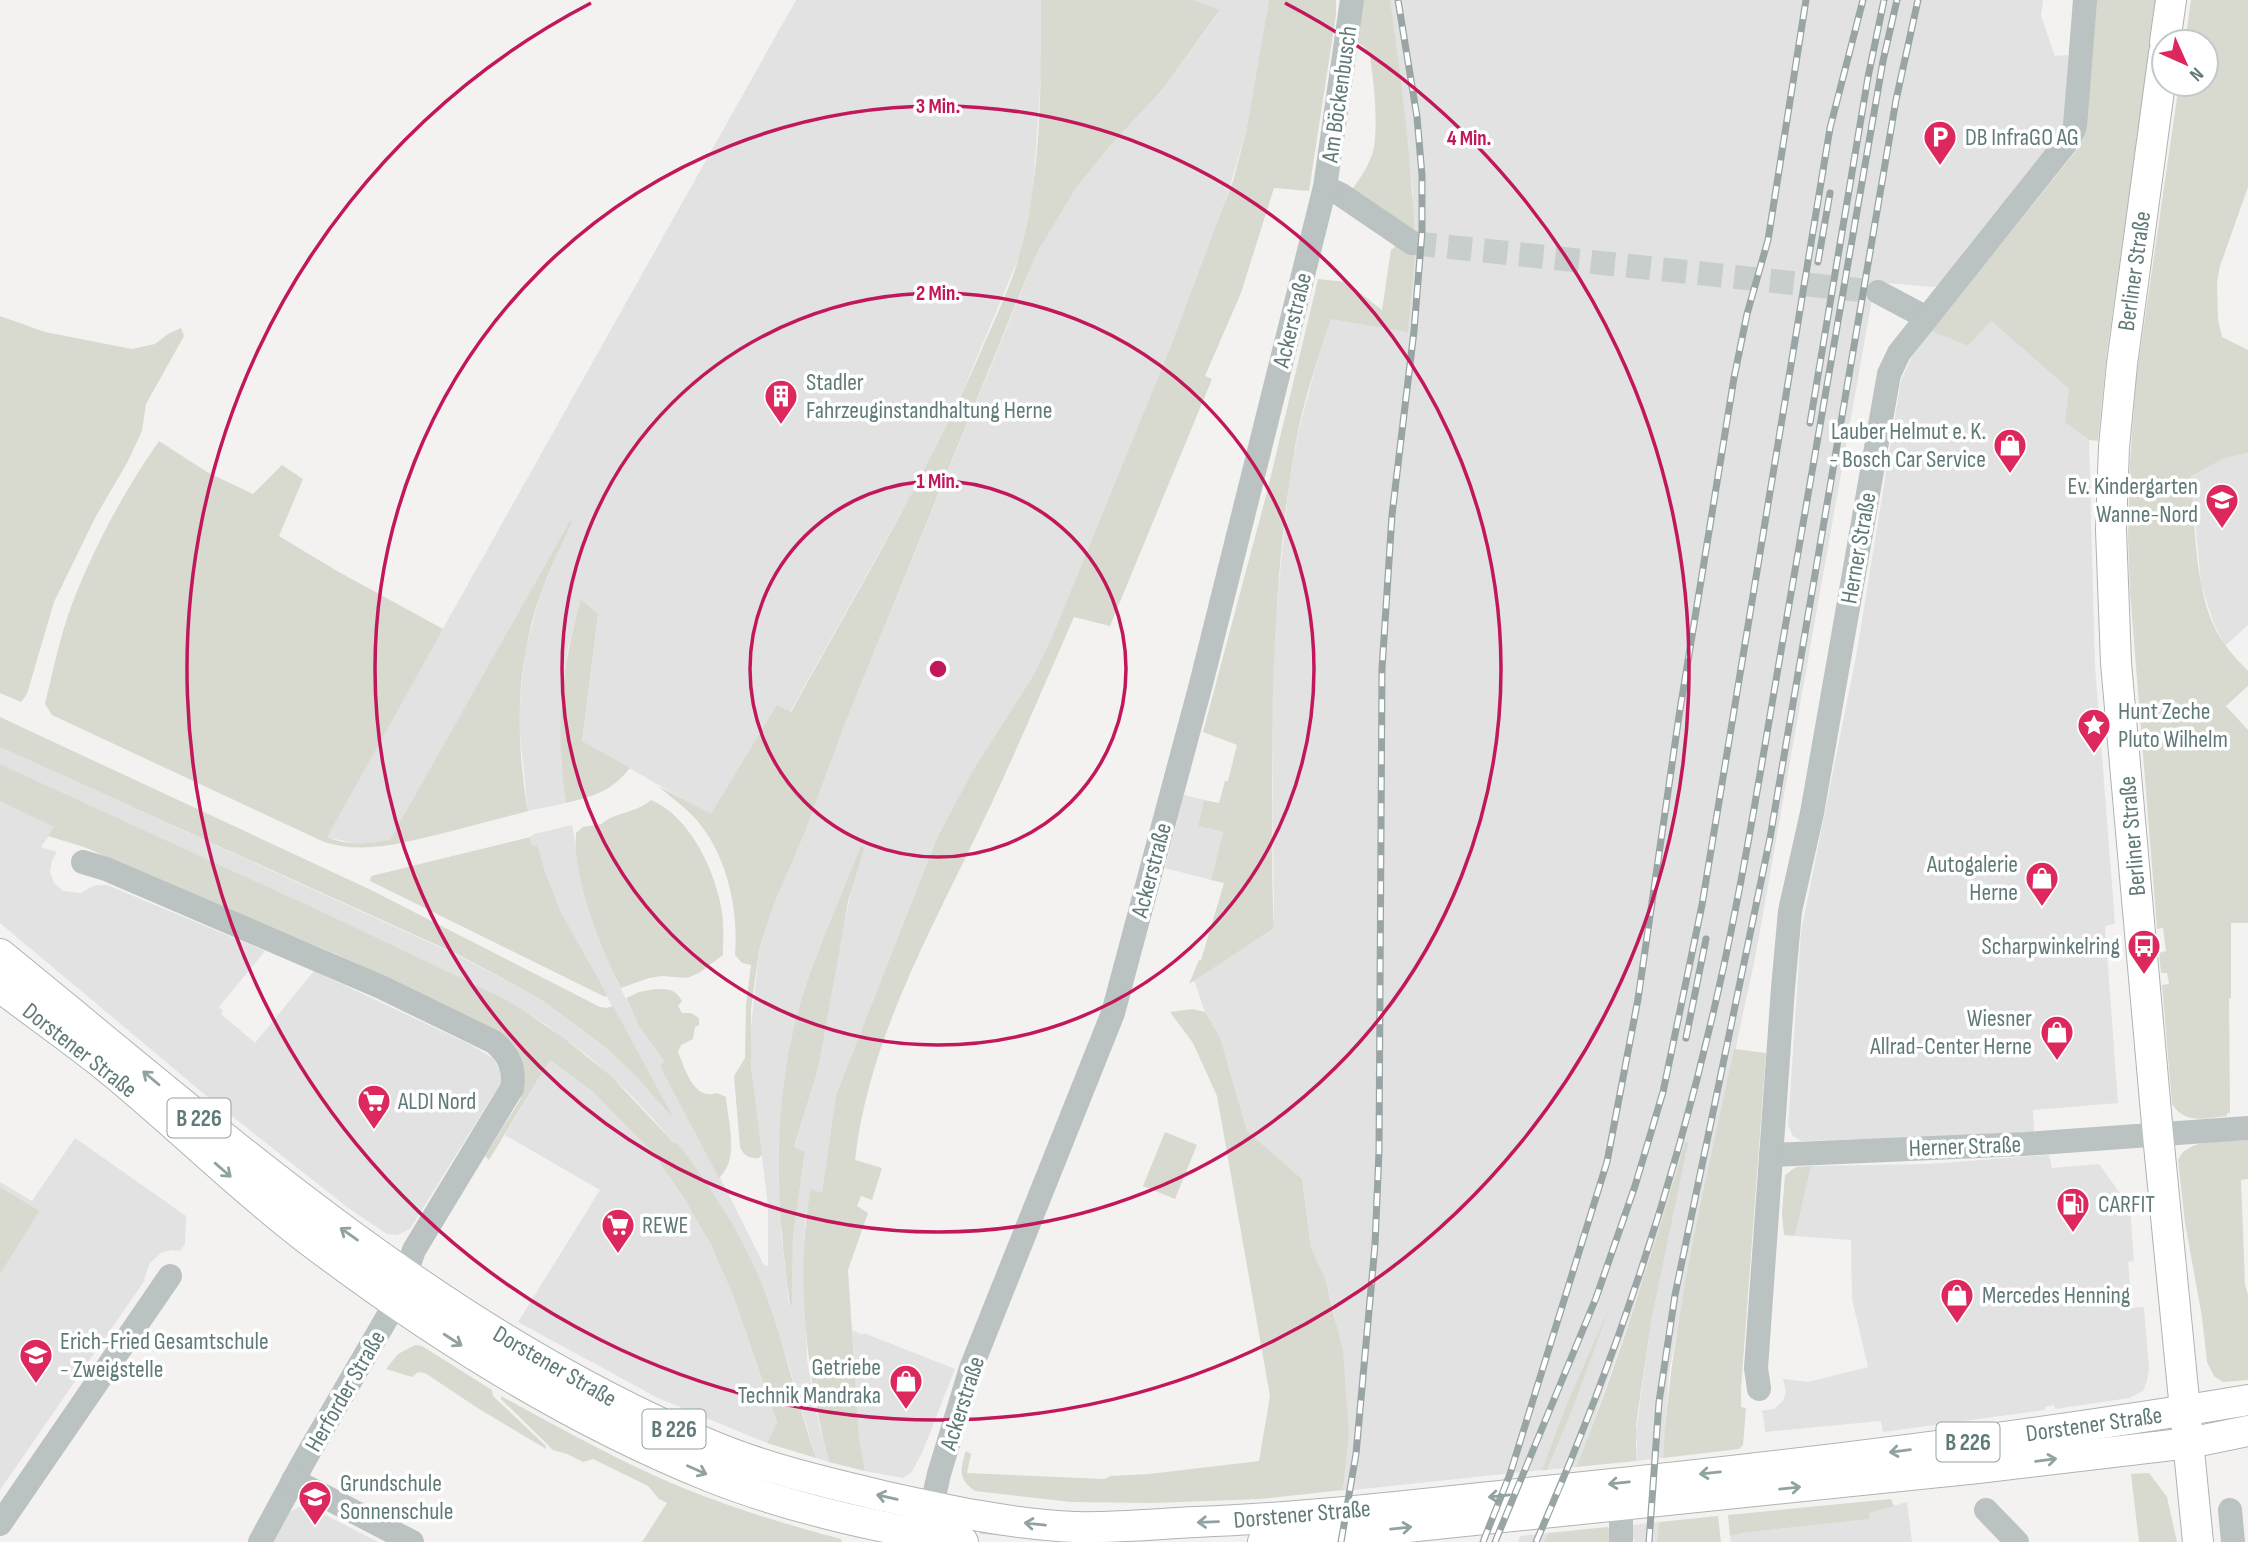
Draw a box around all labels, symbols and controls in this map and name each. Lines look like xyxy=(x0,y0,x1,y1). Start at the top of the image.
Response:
street label: Am Böckenbusch xyxy=(1315,24,1363,165)
north arrow xyxy=(2150,28,2220,98)
text: N xyxy=(2184,62,2208,86)
text: 3 Min. xyxy=(916,94,960,119)
parking icon: DB InfraGO AG xyxy=(1921,118,1959,167)
place label: DB InfraGO AG xyxy=(1965,123,2079,152)
text: 4 Min. xyxy=(1447,126,1491,151)
street label: Berliner Straße xyxy=(2112,209,2157,333)
street label: Ackerstraße xyxy=(1266,270,1318,371)
text: 2 Min. xyxy=(916,281,960,306)
place label: Stadler Fahrzeuginstandhaltung Herne xyxy=(806,368,1052,425)
building icon: Stadler Fahrzeuginstandhaltung Herne xyxy=(762,377,800,426)
place label: Lauber Helmut e. K. - Bosch Car Service xyxy=(1829,417,1986,474)
shop icon: Lauber Helmut e. K. - Bosch Car Service xyxy=(1991,426,2029,475)
text: 1 Min. xyxy=(916,469,960,494)
place label: Ev. Kindergarten Wanne-Nord xyxy=(2068,472,2198,529)
school or university icon: Ev. Kindergarten Wanne-Nord xyxy=(2203,481,2241,530)
street label: Herner Straße xyxy=(1834,490,1883,606)
centre of rings xyxy=(926,657,950,681)
place label: Hunt Zeche Pluto Wilhelm xyxy=(2118,697,2228,754)
place icon: Hunt Zeche Pluto Wilhelm xyxy=(2075,706,2113,755)
street label: Berliner Straße xyxy=(2113,775,2152,897)
street label: Ackerstraße xyxy=(1125,820,1178,921)
place label: Autogalerie Herne xyxy=(1926,850,2018,907)
shop icon: Autogalerie Herne xyxy=(2023,859,2061,908)
bus stop icon: Scharpwinkelring xyxy=(2125,927,2163,976)
place label: Scharpwinkelring xyxy=(1982,932,2120,961)
street label: Dorstener Straße xyxy=(17,997,143,1104)
place label: Wiesner Allrad-Center Herne xyxy=(1869,1004,2032,1061)
shop icon: Wiesner Allrad-Center Herne xyxy=(2038,1013,2076,1062)
one-way arrow xyxy=(143,1070,161,1086)
supermarket icon: ALDI Nord xyxy=(355,1082,393,1131)
place label: ALDI Nord xyxy=(397,1087,476,1116)
road number: B 226 xyxy=(168,1098,230,1138)
street label: Herner Straße xyxy=(1908,1130,2022,1163)
one-way arrow xyxy=(214,1162,232,1178)
fuel station icon: CARFIT xyxy=(2054,1185,2092,1234)
place label: CARFIT xyxy=(2098,1190,2155,1219)
supermarket icon: REWE xyxy=(599,1206,637,1255)
place label: REWE xyxy=(642,1211,689,1240)
one-way arrow xyxy=(340,1227,359,1241)
shop icon: Mercedes Henning xyxy=(1938,1276,1976,1325)
place label: Mercedes Henning xyxy=(1982,1281,2130,1310)
street label: Dorstener Straße xyxy=(488,1320,621,1413)
street label: Herforder Straße xyxy=(299,1325,392,1457)
place label: Erich-Fried Gesamtschule - Zweigstelle xyxy=(60,1327,269,1384)
one-way arrow xyxy=(443,1333,462,1348)
school or university icon: Erich-Fried Gesamtschule - Zweigstelle xyxy=(17,1336,55,1385)
place label: Getriebe Technik Mandraka xyxy=(738,1353,881,1410)
street label: Ackerstraße xyxy=(933,1353,991,1455)
shop icon: Getriebe Technik Mandraka xyxy=(887,1362,925,1411)
street label: Dorstener Straße xyxy=(2024,1401,2164,1448)
road number: B 226 xyxy=(642,1410,706,1448)
road number: B 226 xyxy=(1937,1422,2000,1462)
one-way arrow xyxy=(1889,1445,1912,1458)
one-way arrow xyxy=(2034,1454,2057,1467)
one-way arrow xyxy=(686,1464,707,1477)
one-way arrow xyxy=(1699,1467,1722,1480)
place label: Grundschule Sonnenschule xyxy=(340,1469,453,1526)
one-way arrow xyxy=(1608,1477,1630,1490)
school or university icon: Grundschule Sonnenschule xyxy=(296,1478,334,1527)
one-way arrow xyxy=(1778,1481,1801,1494)
one-way arrow xyxy=(1488,1489,1510,1502)
one-way arrow xyxy=(876,1490,899,1503)
street label: Dorstener Straße xyxy=(1232,1494,1372,1535)
one-way arrow xyxy=(1197,1515,1220,1528)
one-way arrow xyxy=(1024,1517,1047,1530)
one-way arrow xyxy=(1390,1521,1412,1534)

